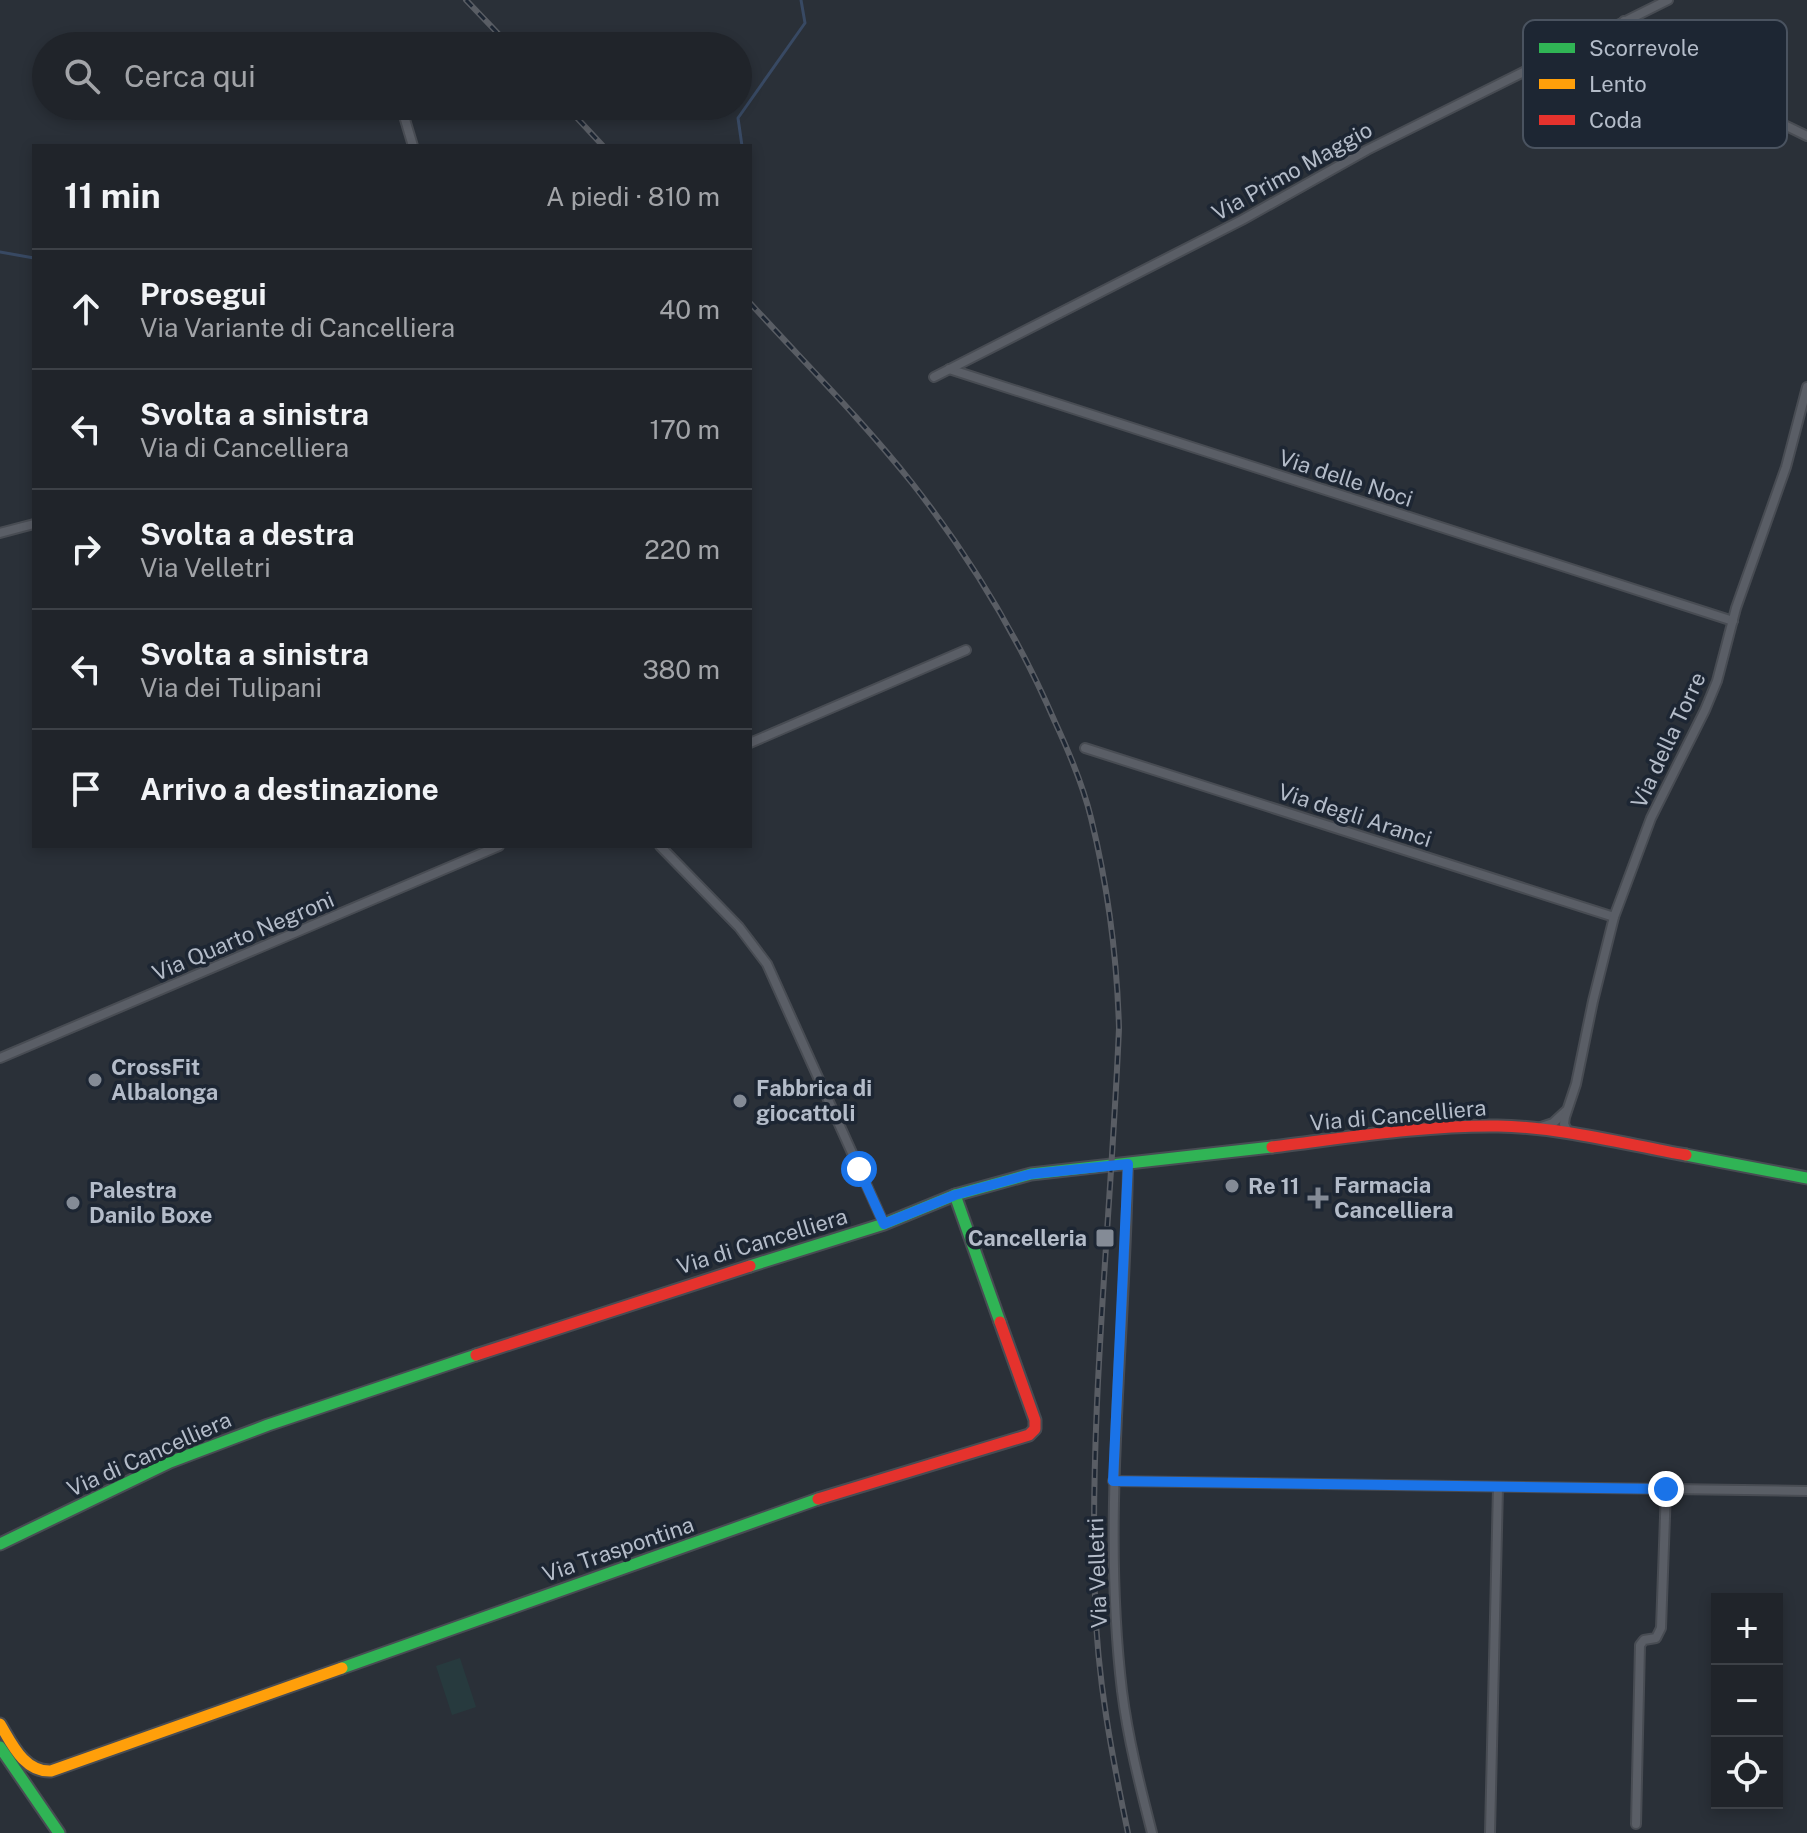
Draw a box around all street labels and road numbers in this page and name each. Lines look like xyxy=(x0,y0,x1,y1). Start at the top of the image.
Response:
street label: Via Primo Maggio xyxy=(1207,116,1377,226)
street label: Via delle Noci xyxy=(1276,444,1416,512)
street label: Via della Torre xyxy=(1625,668,1711,812)
street label: Via degli Aranci xyxy=(1275,778,1435,852)
street label: Via Quarto Negroni xyxy=(148,886,338,986)
street label: Via di Cancelliera xyxy=(1309,1094,1487,1136)
street label: Via di Cancelliera xyxy=(674,1203,850,1279)
street label: Via di Cancelliera xyxy=(63,1406,235,1502)
street label: Via Traspontina xyxy=(539,1511,697,1587)
street label: Via Velletri xyxy=(1082,1517,1112,1629)

